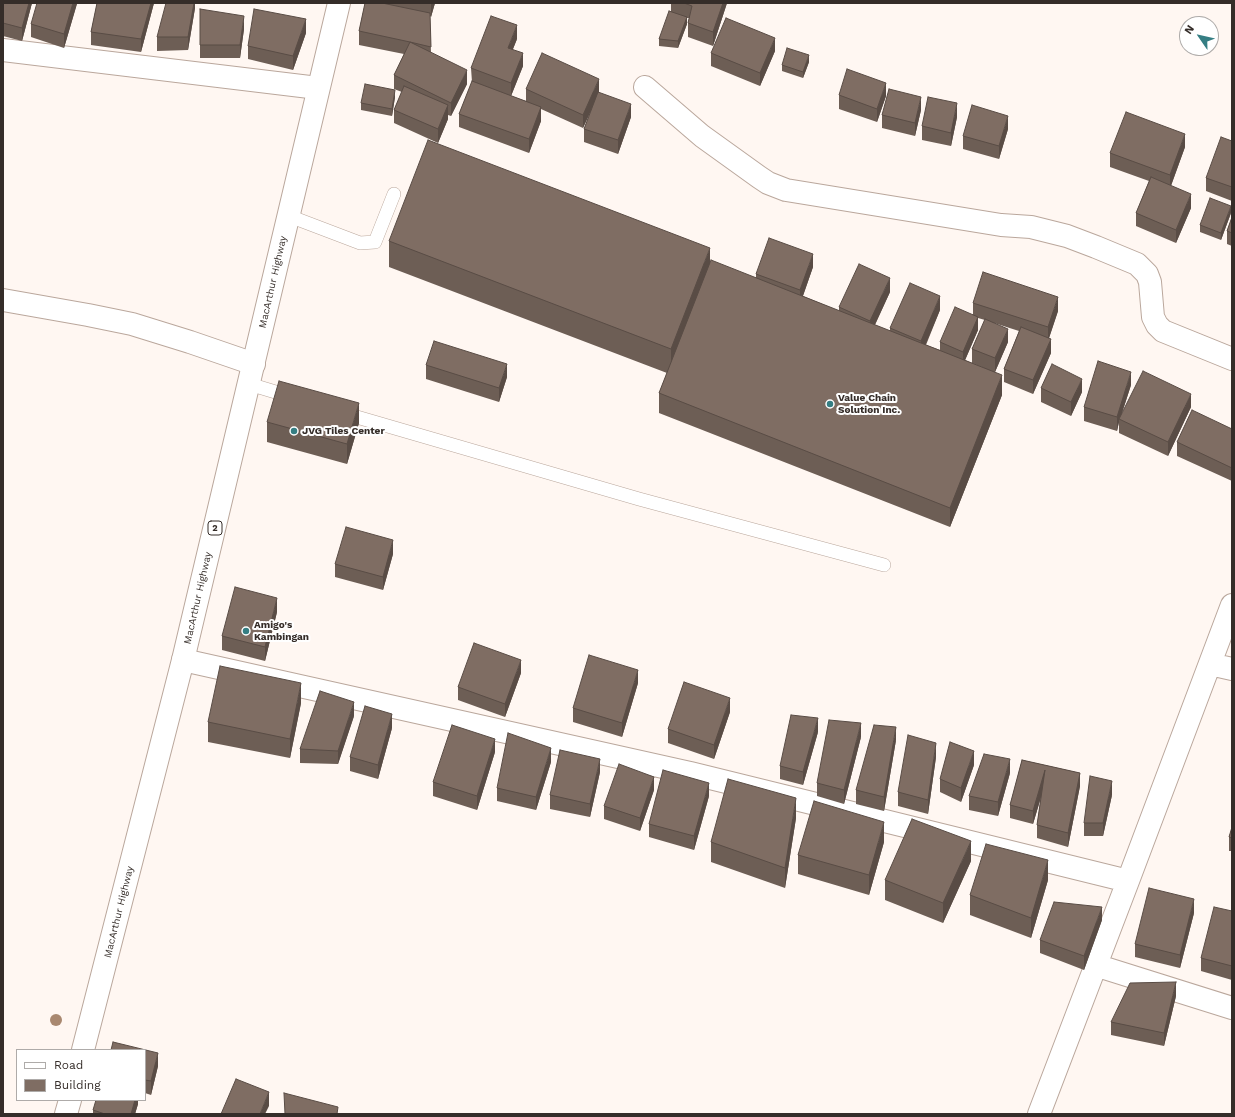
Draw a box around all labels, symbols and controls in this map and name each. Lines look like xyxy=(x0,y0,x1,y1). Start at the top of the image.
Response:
north arrow xyxy=(1179,16,1219,56)
text: N xyxy=(1182,23,1197,37)
street label: MacArthur Highway xyxy=(257,235,289,329)
place label: Value Chain Solution Inc. xyxy=(838,392,900,416)
marker: Value Chain Solution Inc. xyxy=(825,399,835,409)
place label: JVG Tiles Center xyxy=(302,425,385,437)
marker: JVG Tiles Center xyxy=(289,426,299,436)
road number: 2 xyxy=(208,521,222,535)
street label: MacArthur Highway xyxy=(182,551,214,645)
place label: Amigo's Kambingan xyxy=(254,619,309,642)
marker: Amigo's Kambingan xyxy=(241,626,251,636)
street label: MacArthur Highway xyxy=(102,865,136,959)
legend xyxy=(16,1049,146,1101)
text: Road xyxy=(54,1058,83,1072)
text: Building xyxy=(54,1078,101,1092)

